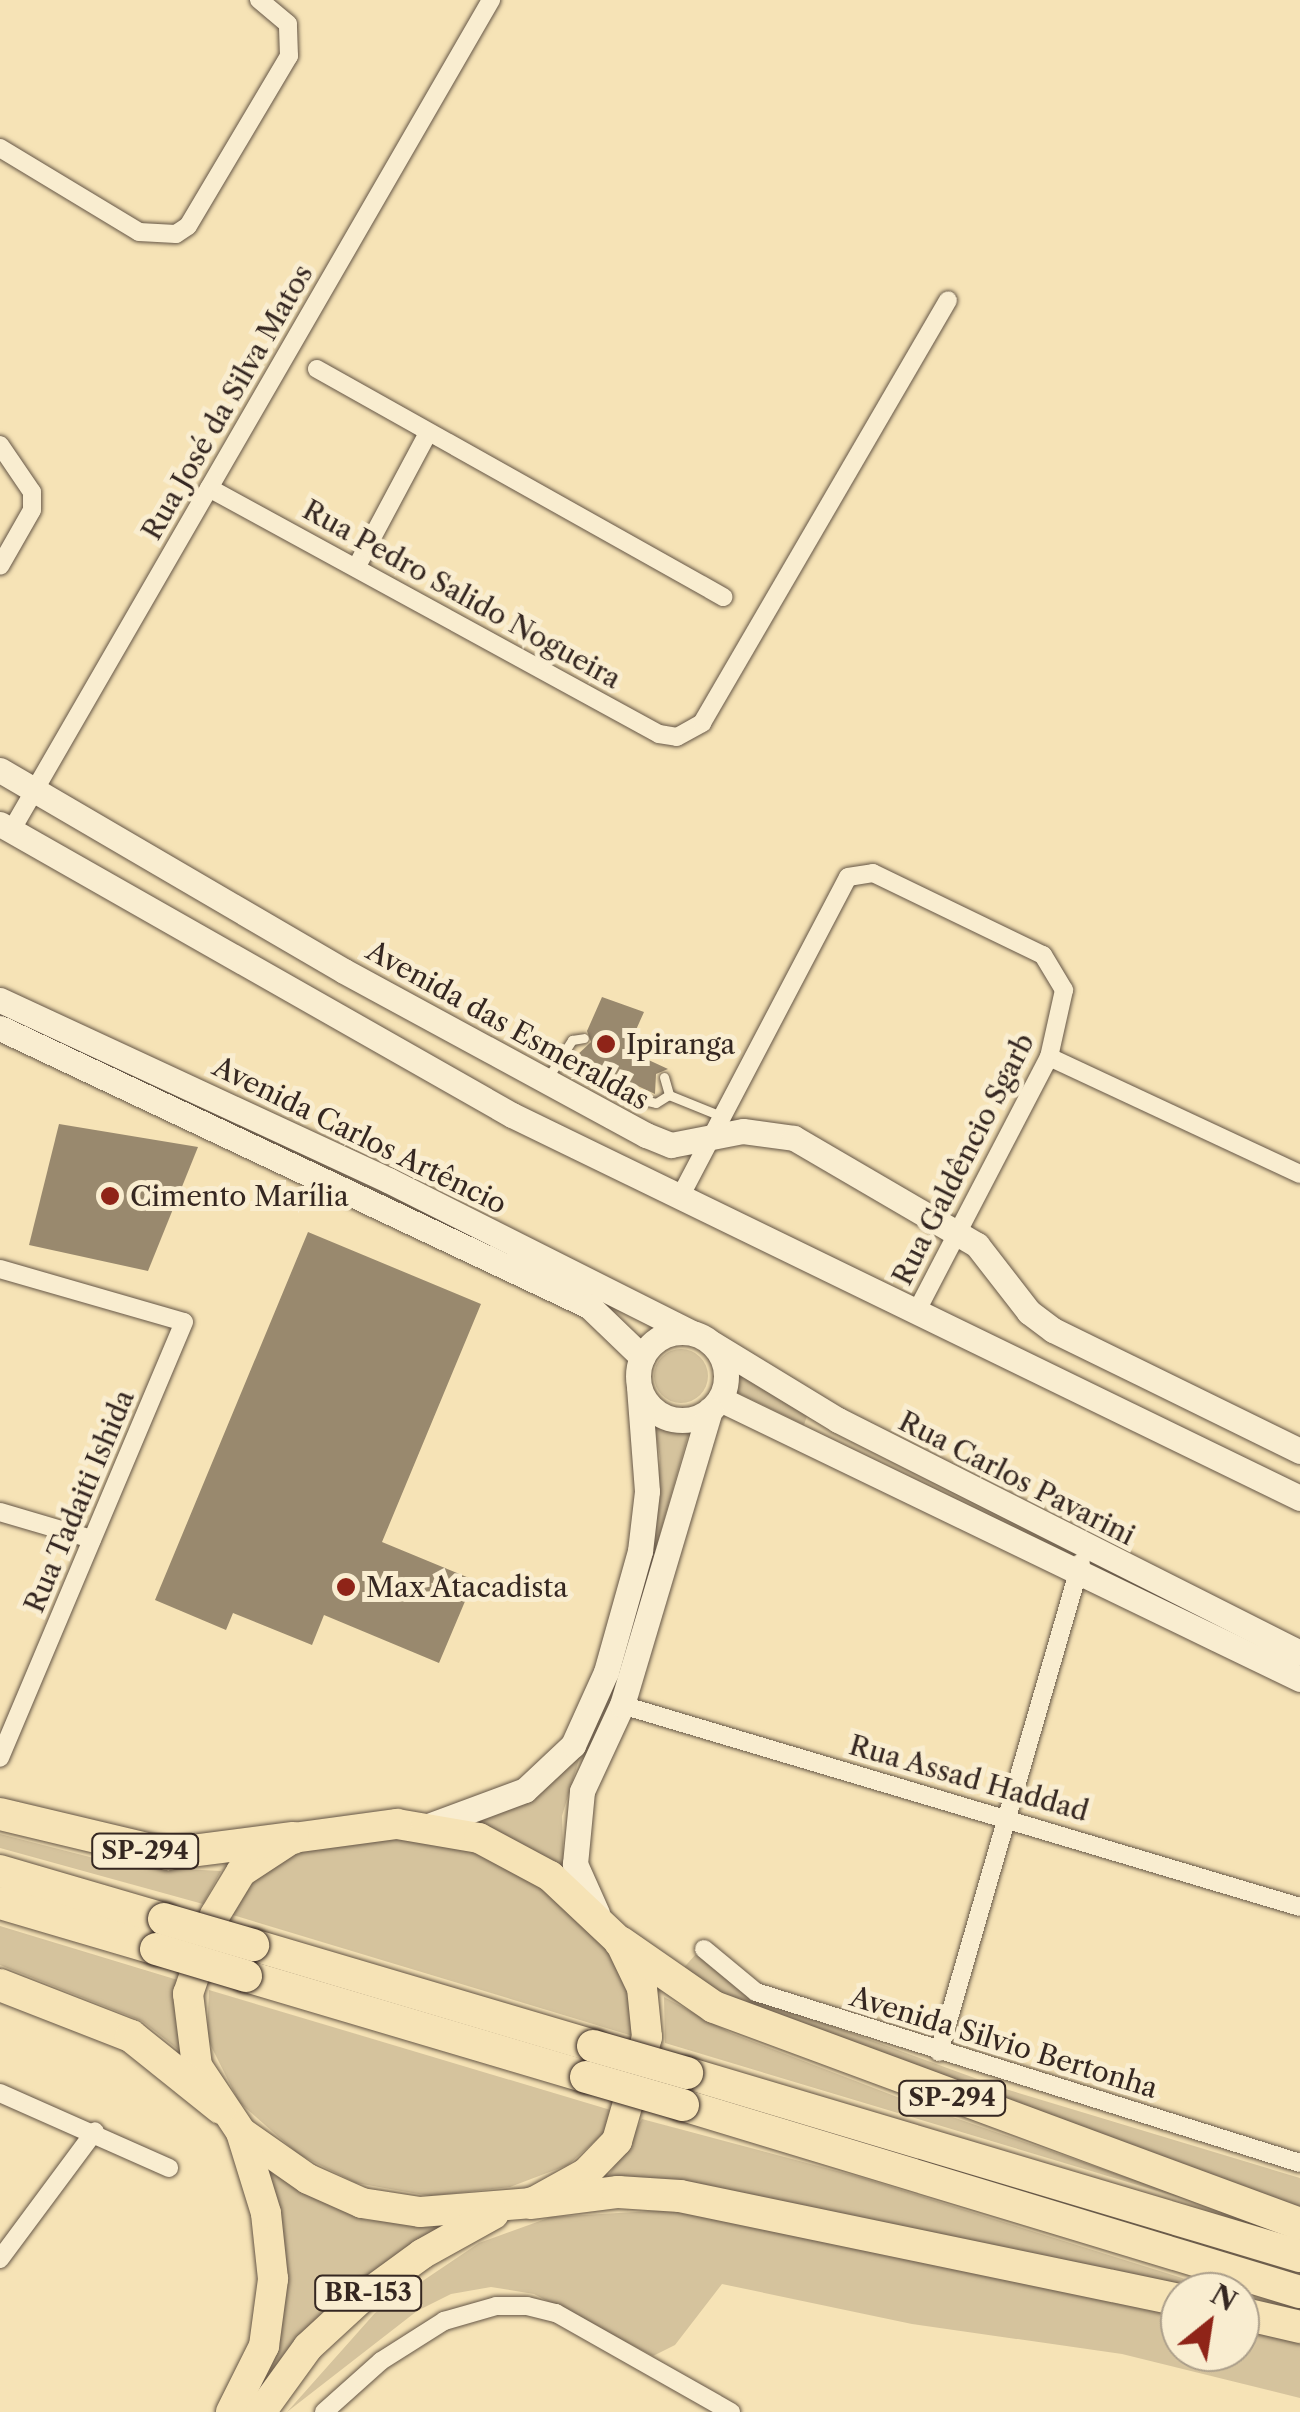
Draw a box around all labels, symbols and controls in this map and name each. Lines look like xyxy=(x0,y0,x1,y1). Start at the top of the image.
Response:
street label: Rua José da Silva Matos xyxy=(134,258,320,546)
street label: Rua Pedro Salido Nogueira xyxy=(297,492,627,696)
street label: Avenida das Esmeraldas xyxy=(361,933,655,1117)
place label: Ipiranga xyxy=(626,1027,735,1061)
street label: Rua Galdêncio Sgarb xyxy=(885,1027,1041,1291)
marker: Ipiranga xyxy=(595,1033,617,1055)
street label: Avenida Carlos Artêncio xyxy=(207,1049,513,1221)
place label: Cimento Marília xyxy=(130,1179,349,1213)
marker: Cimento Marília xyxy=(99,1185,121,1207)
street label: Rua Tadaiti Ishida xyxy=(17,1384,141,1618)
street label: Rua Carlos Pavarini xyxy=(893,1404,1141,1552)
place label: Max Atacadista xyxy=(366,1570,569,1604)
marker: Max Atacadista xyxy=(335,1576,357,1598)
street label: Rua Assad Haddad xyxy=(845,1728,1093,1828)
road number: SP-294 xyxy=(90,1831,200,1871)
street label: Avenida Silvio Bertonha xyxy=(846,1979,1162,2105)
road number: SP-294 xyxy=(897,2078,1007,2118)
north arrow xyxy=(1160,2272,1260,2372)
road number: BR-153 xyxy=(313,2273,423,2313)
text: N xyxy=(1205,2277,1243,2319)

